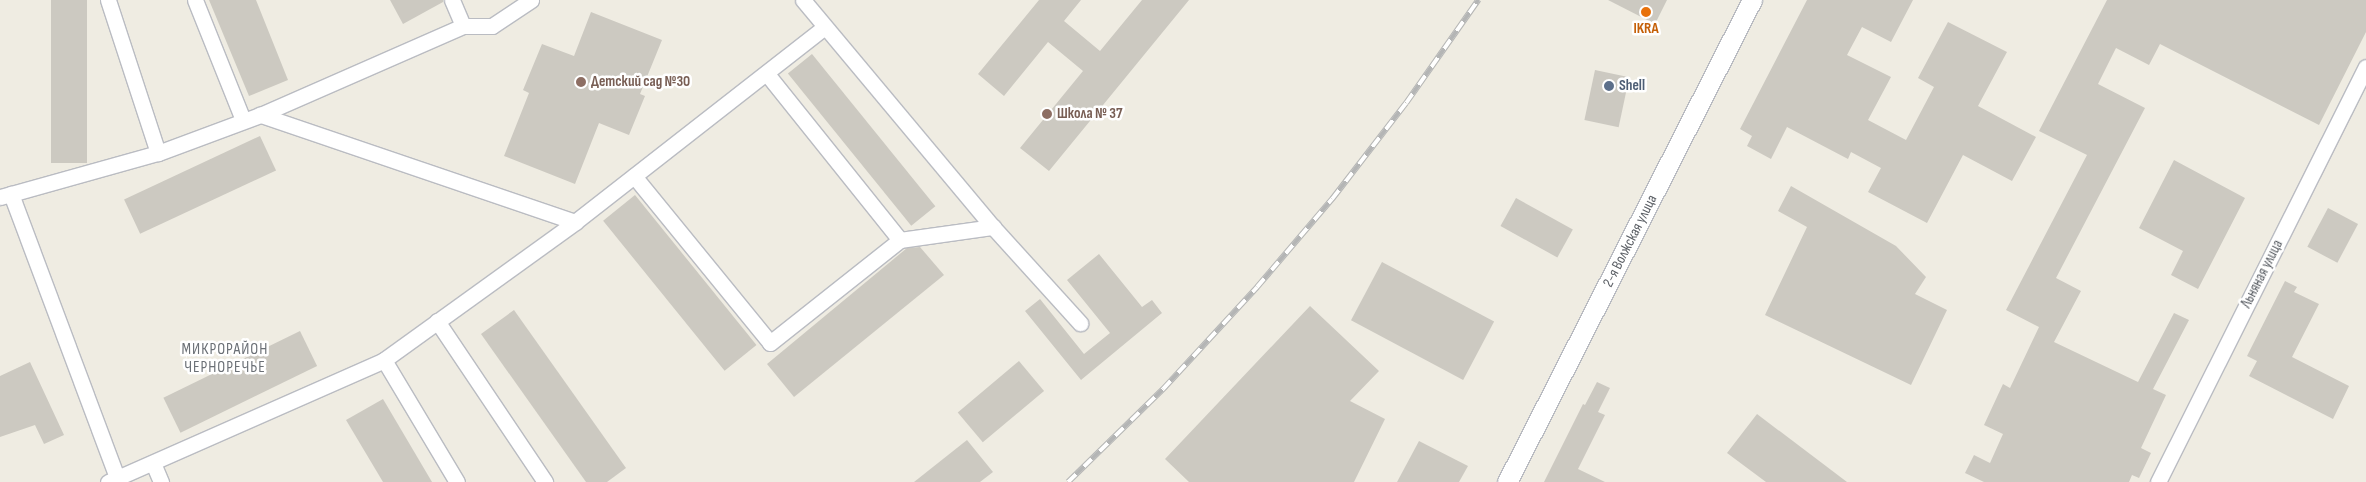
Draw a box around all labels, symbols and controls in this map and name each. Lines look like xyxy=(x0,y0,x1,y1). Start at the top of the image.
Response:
marker: IKRA xyxy=(1640,6,1652,18)
place label: IKRA xyxy=(1633,20,1659,38)
place label: Детский сад №30 xyxy=(591,73,690,91)
marker: Детский сад №30 xyxy=(575,76,587,88)
place label: Shell xyxy=(1619,77,1645,95)
marker: Shell xyxy=(1603,80,1615,92)
place label: Школа № 37 xyxy=(1057,105,1122,123)
marker: Школа № 37 xyxy=(1041,108,1053,120)
street label: 2-я Волжская улица xyxy=(1599,192,1661,290)
street label: Льняная улица xyxy=(2237,237,2287,311)
district label: МИКРОРАЙОН ЧЕРНОРЕЧЬЕ xyxy=(180,340,270,378)

